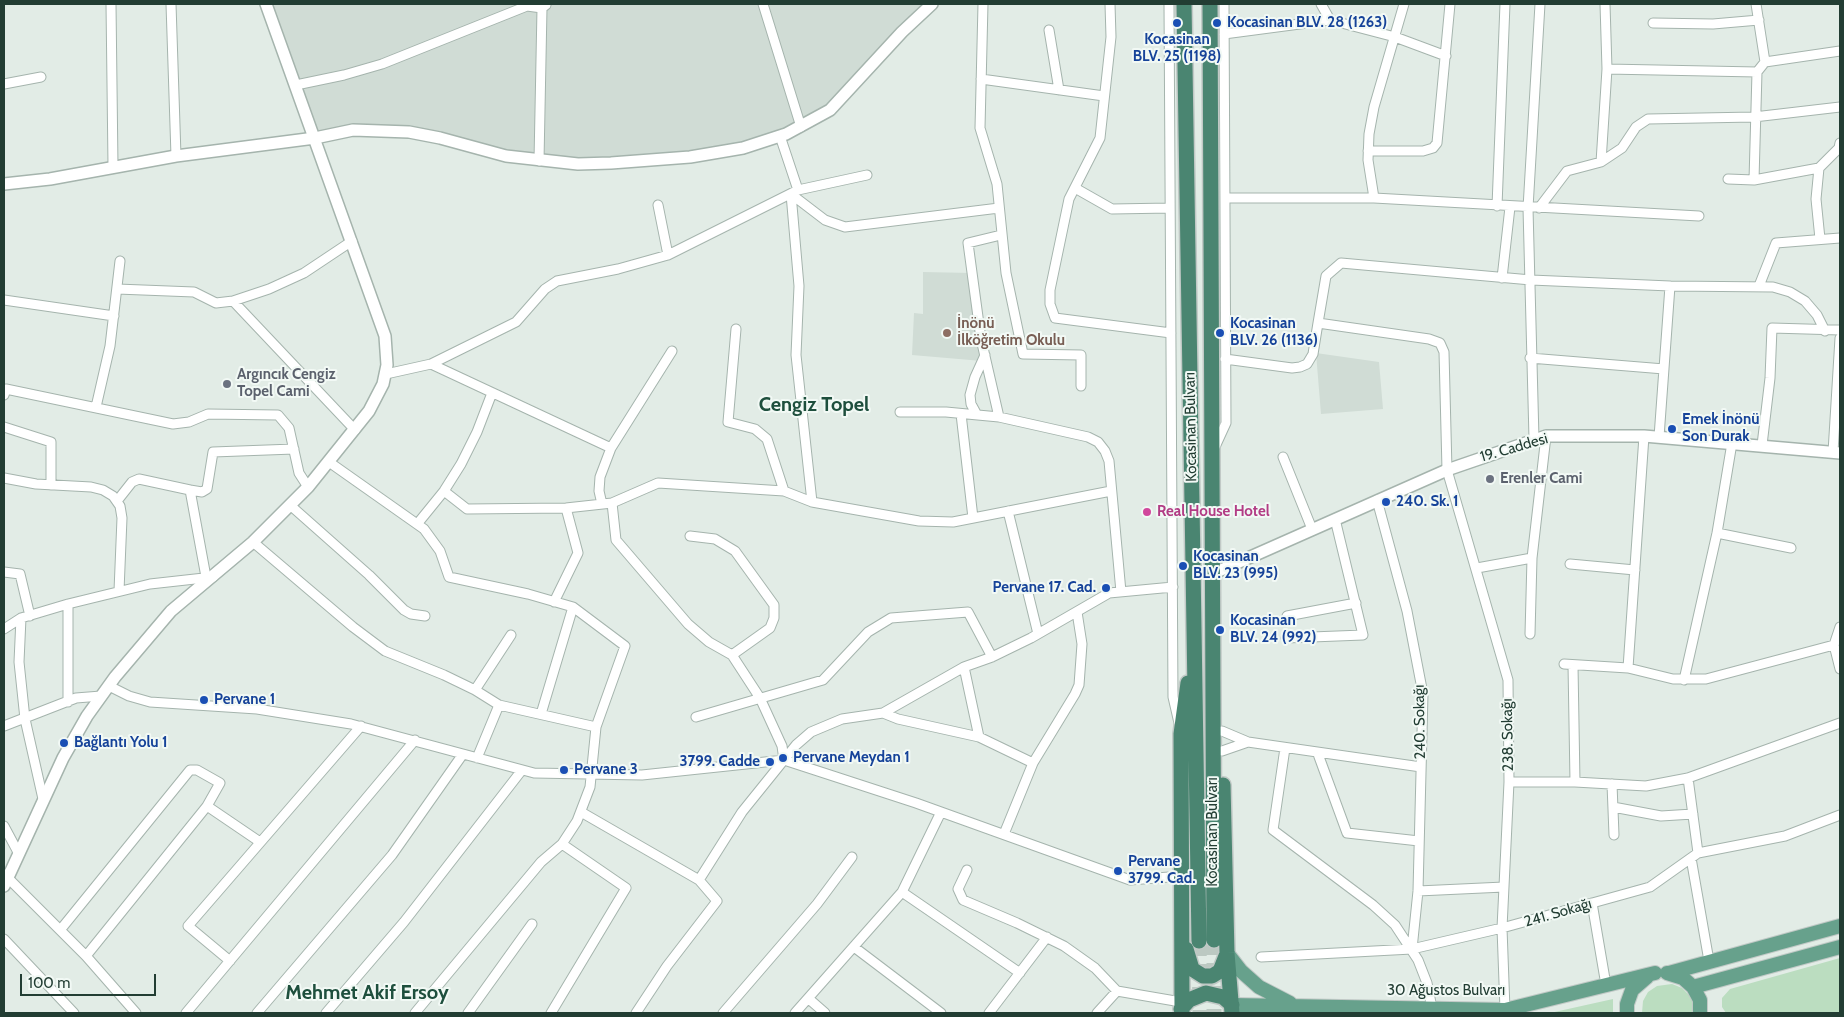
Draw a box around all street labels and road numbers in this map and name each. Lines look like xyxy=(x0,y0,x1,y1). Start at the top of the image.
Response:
street label: Kocasinan Bulvarı xyxy=(1181,372,1201,482)
street label: 19. Caddesi xyxy=(1478,430,1550,466)
street label: 240. Sokağı xyxy=(1410,684,1430,760)
street label: 238. Sokağı xyxy=(1498,698,1518,772)
street label: Kocasinan Bulvarı xyxy=(1204,777,1222,887)
street label: 241. Sokağı xyxy=(1522,895,1594,931)
street label: 30 Ağustos Bulvarı xyxy=(1387,982,1505,1000)

